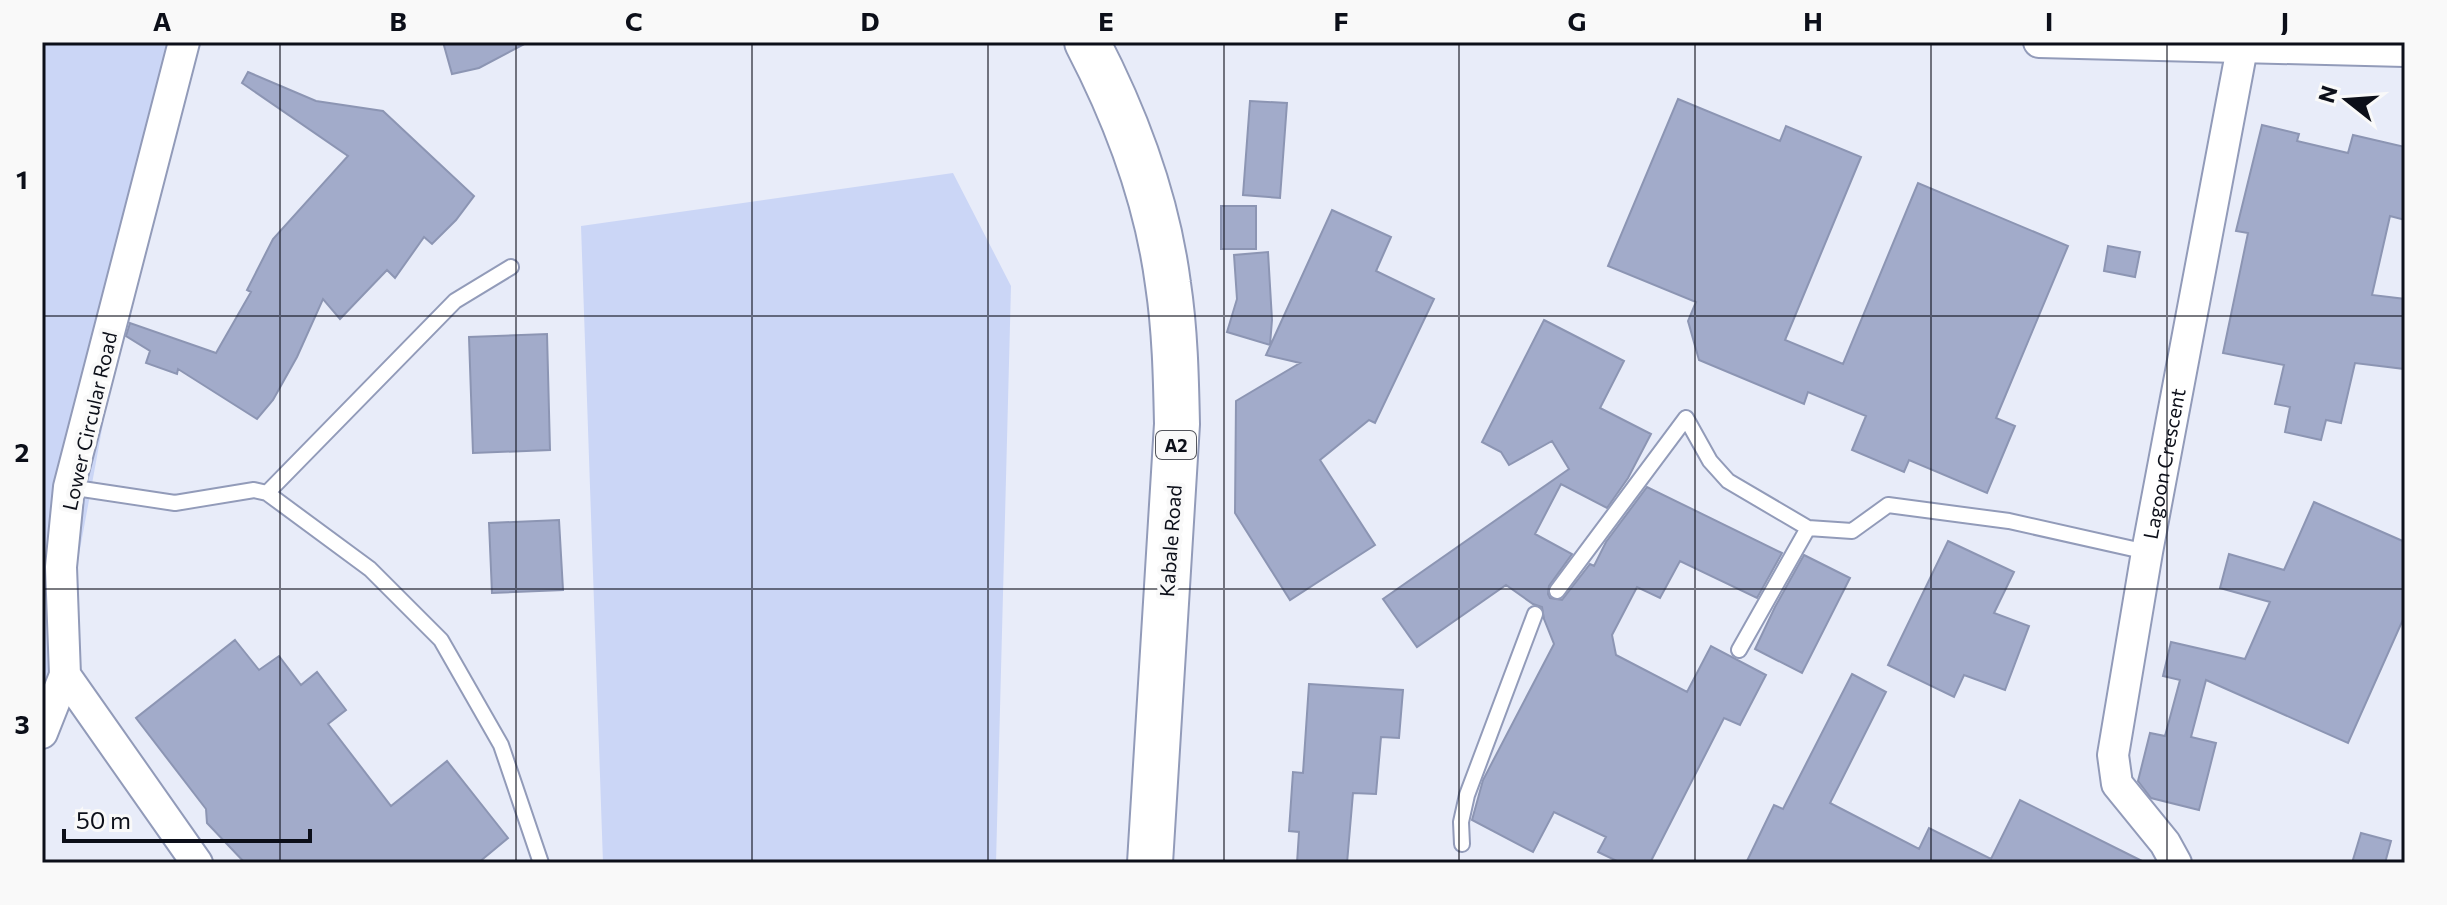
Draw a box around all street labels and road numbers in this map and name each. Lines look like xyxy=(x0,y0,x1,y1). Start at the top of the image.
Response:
street label: Lower Circular Road xyxy=(57,329,121,513)
street label: Lagoon Crescent xyxy=(2138,386,2190,541)
road number: A2 xyxy=(1156,431,1196,459)
street label: Kabale Road xyxy=(1154,484,1186,598)

